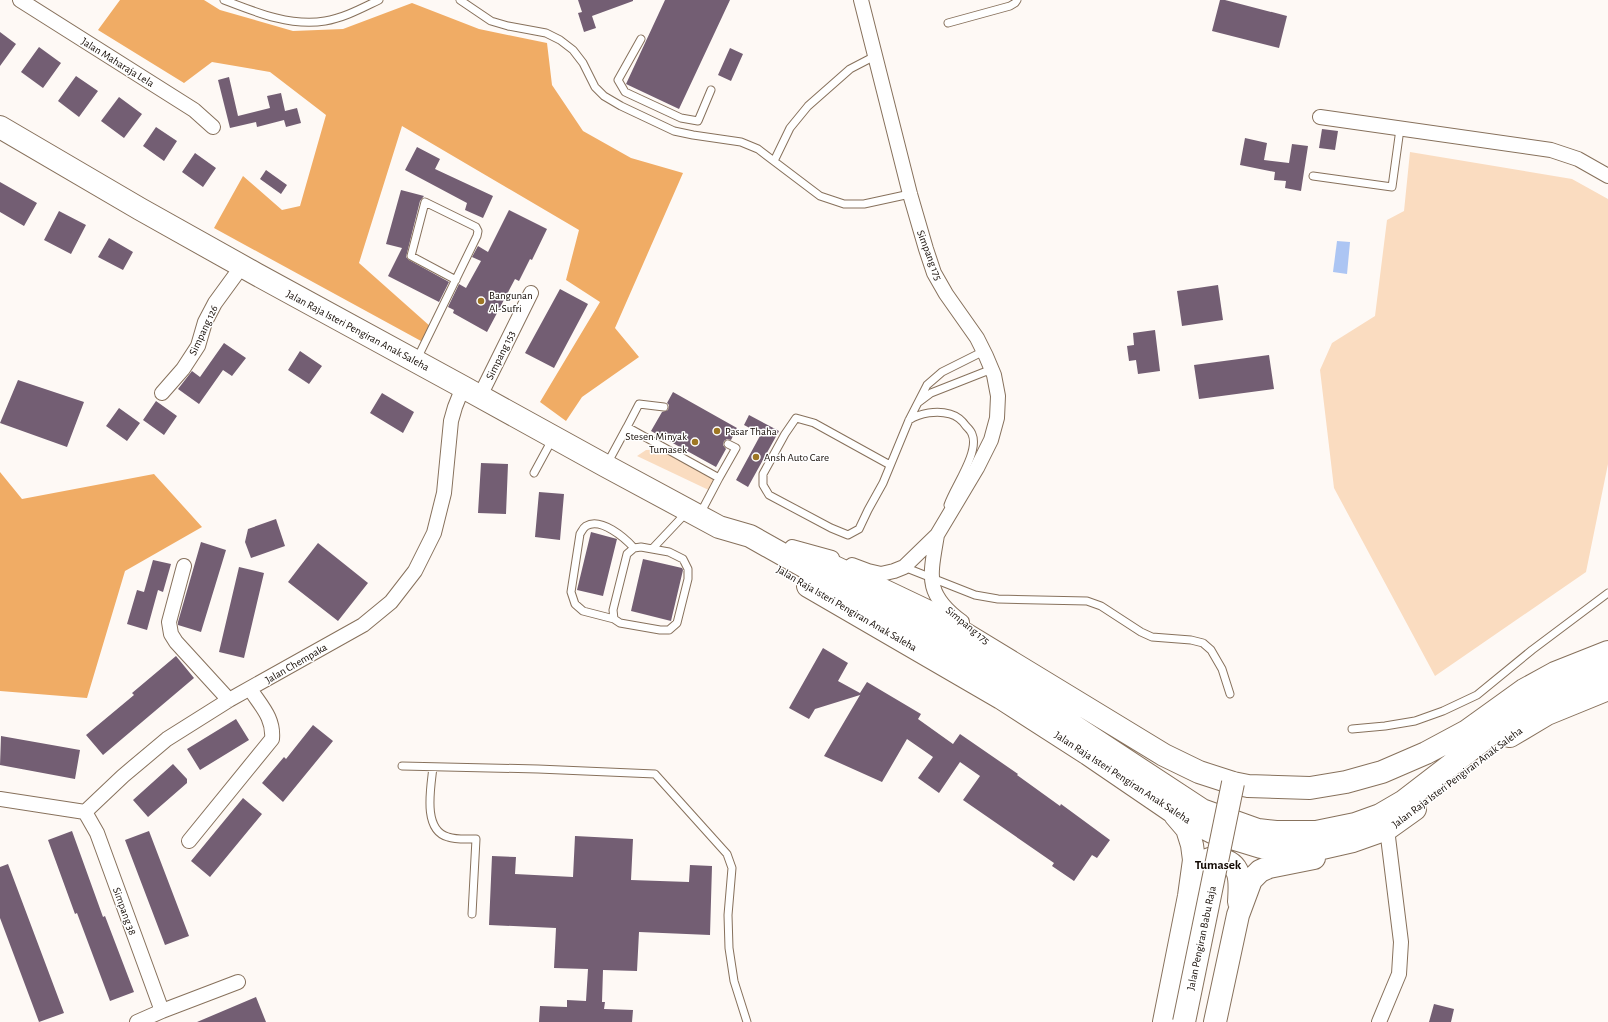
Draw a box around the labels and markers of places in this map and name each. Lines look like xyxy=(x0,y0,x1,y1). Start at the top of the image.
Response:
place label: Bangunan Al-Sufri xyxy=(489,290,533,314)
marker: Bangunan Al-Sufri xyxy=(476,296,486,306)
marker: Pasar Thaha xyxy=(712,426,722,436)
place label: Pasar Thaha xyxy=(725,426,777,437)
place label: Stesen Minyak Tumasek xyxy=(625,431,687,455)
marker: Stesen Minyak Tumasek xyxy=(690,437,700,447)
marker: Ansh Auto Care xyxy=(751,452,761,462)
place label: Ansh Auto Care xyxy=(764,452,829,463)

